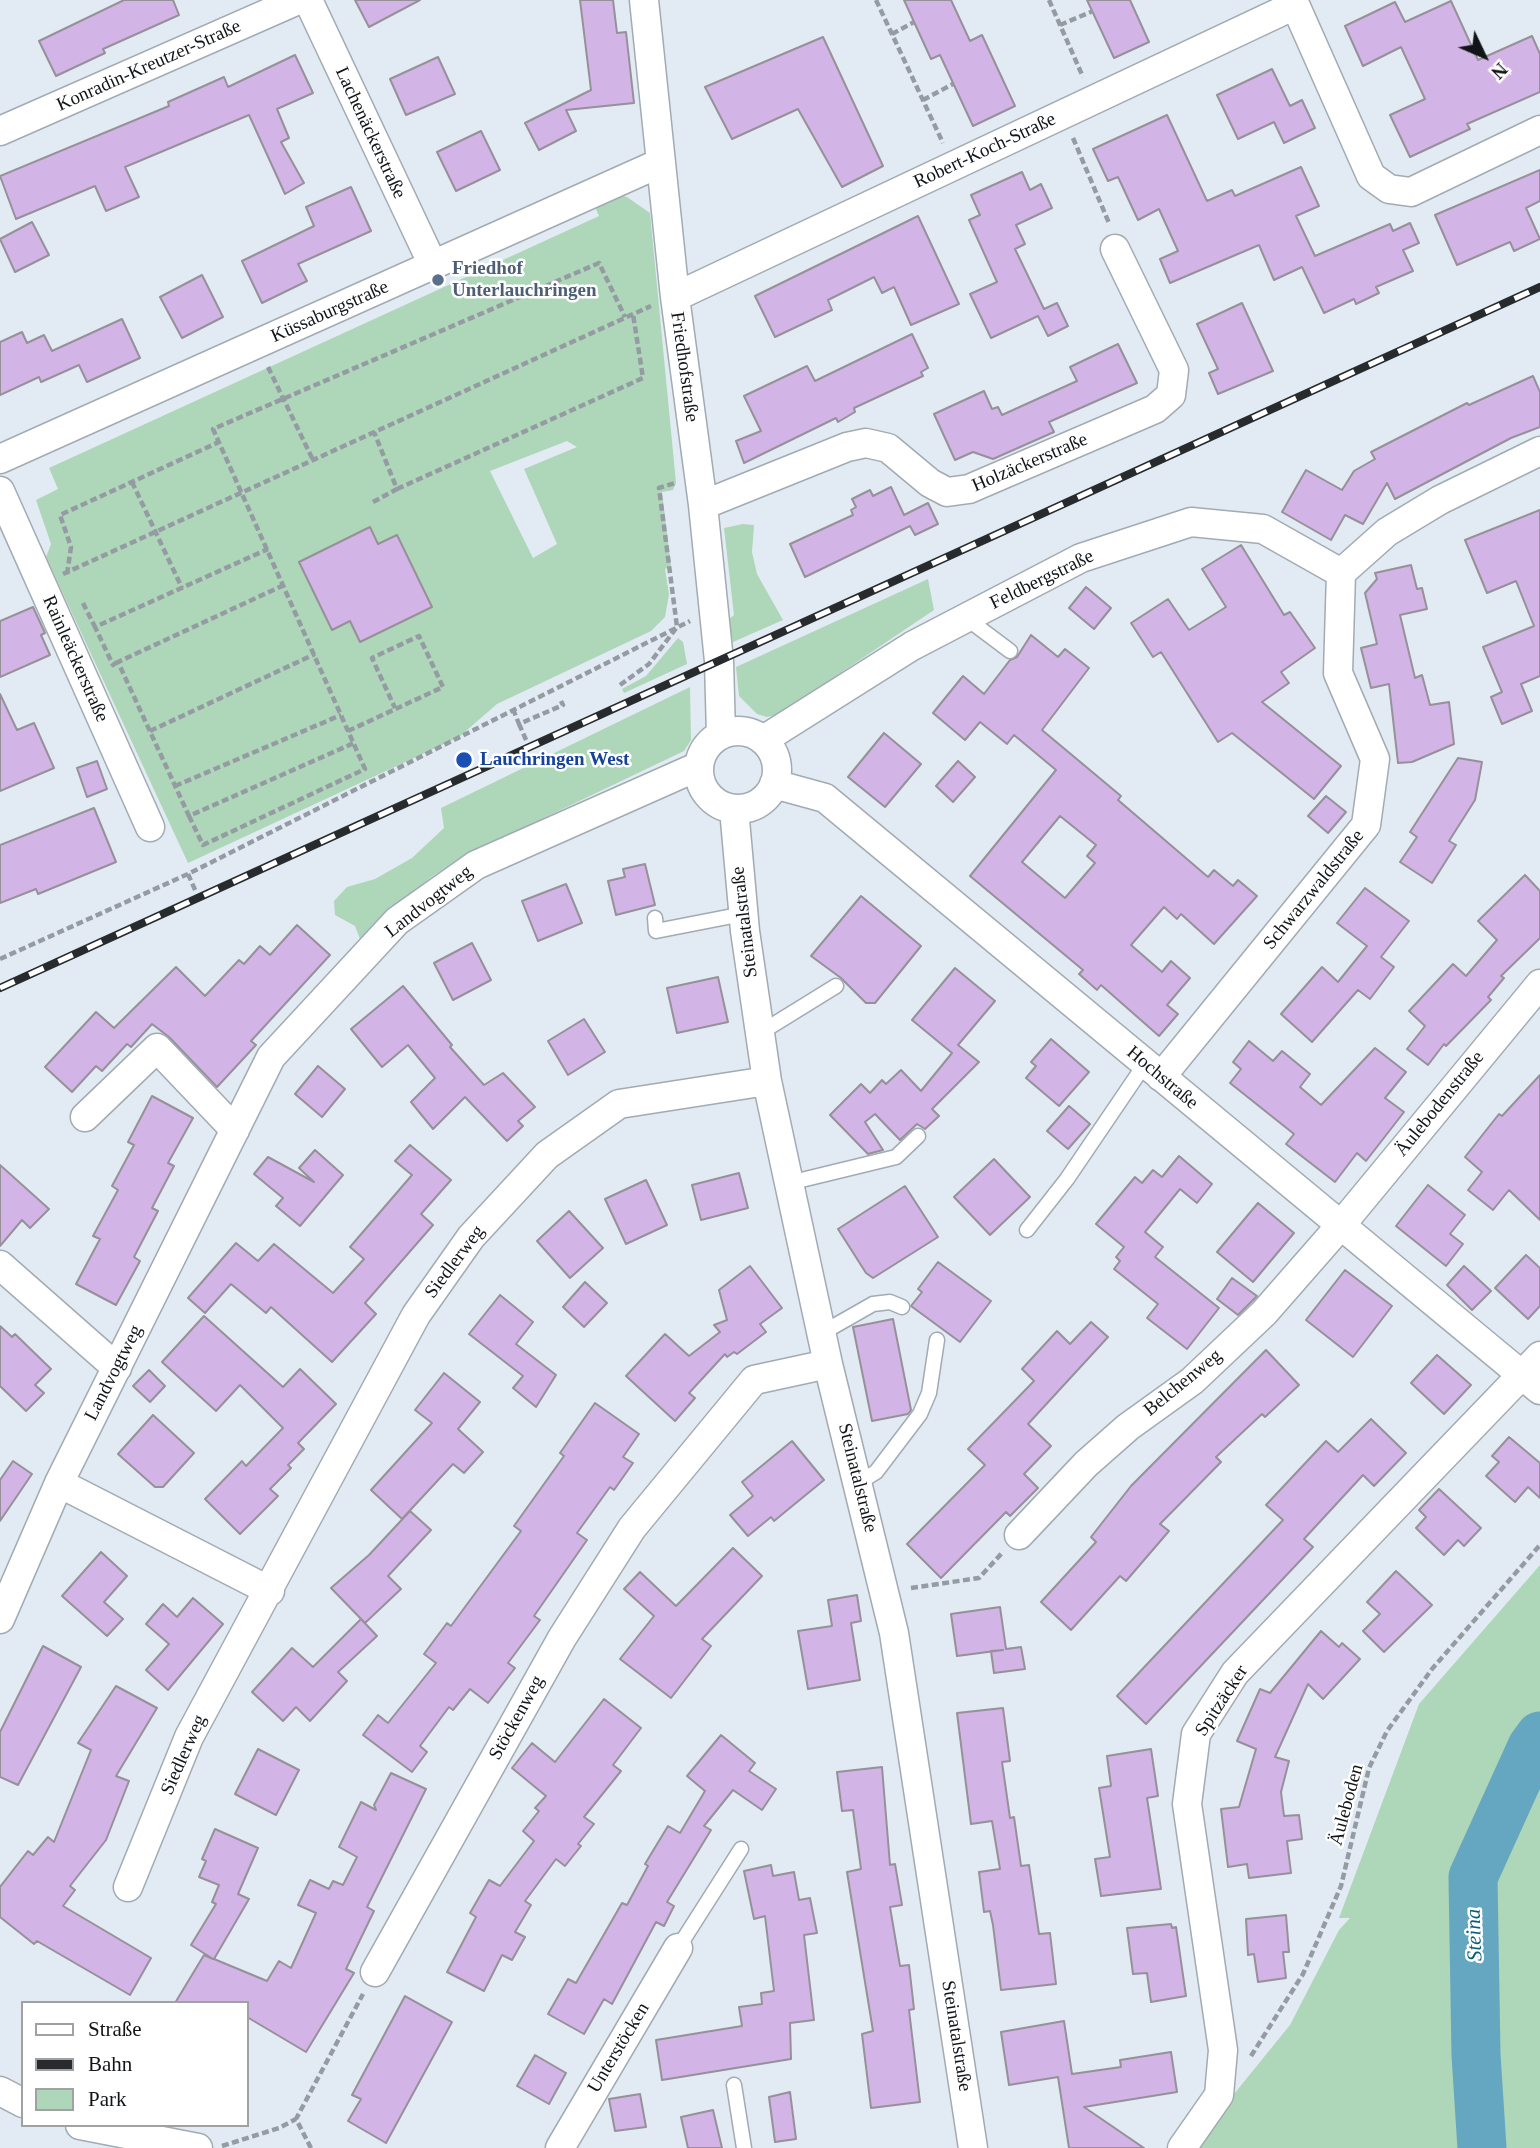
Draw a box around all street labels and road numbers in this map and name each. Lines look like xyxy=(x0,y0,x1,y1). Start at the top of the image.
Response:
street label: Konradin-Kreutzer-Straße xyxy=(53,15,245,117)
street label: Lachenäckerstraße xyxy=(330,64,410,202)
street label: Robert-Koch-Straße xyxy=(910,108,1060,194)
street label: Küssaburgstraße xyxy=(268,276,392,348)
street label: Friedhofstraße xyxy=(665,311,703,423)
street label: Holzäckerstraße xyxy=(969,428,1091,498)
street label: Feldbergstraße xyxy=(986,545,1098,615)
street label: Rainleäckerstraße xyxy=(37,592,113,726)
street label: Schwarzwaldstraße xyxy=(1259,825,1369,955)
street label: Landvogtweg xyxy=(381,861,477,943)
street label: Steinatalstraße xyxy=(727,865,763,979)
street label: Hochstraße xyxy=(1122,1041,1202,1115)
street label: Äulebodenstraße xyxy=(1391,1047,1489,1161)
street label: Siedlerweg xyxy=(420,1221,490,1303)
street label: Landvogtweg xyxy=(80,1321,148,1425)
street label: Belchenweg xyxy=(1139,1345,1227,1421)
street label: Steinatalstraße xyxy=(832,1421,882,1535)
street label: Spitzäcker xyxy=(1191,1661,1253,1741)
street label: Stöckenweg xyxy=(485,1672,549,1764)
street label: Siedlerweg xyxy=(156,1711,212,1799)
street label: Äuleboden xyxy=(1325,1762,1369,1848)
street label: Steinatalstraße xyxy=(936,1979,976,2093)
street label: Unterstöcken xyxy=(583,1999,655,2097)

